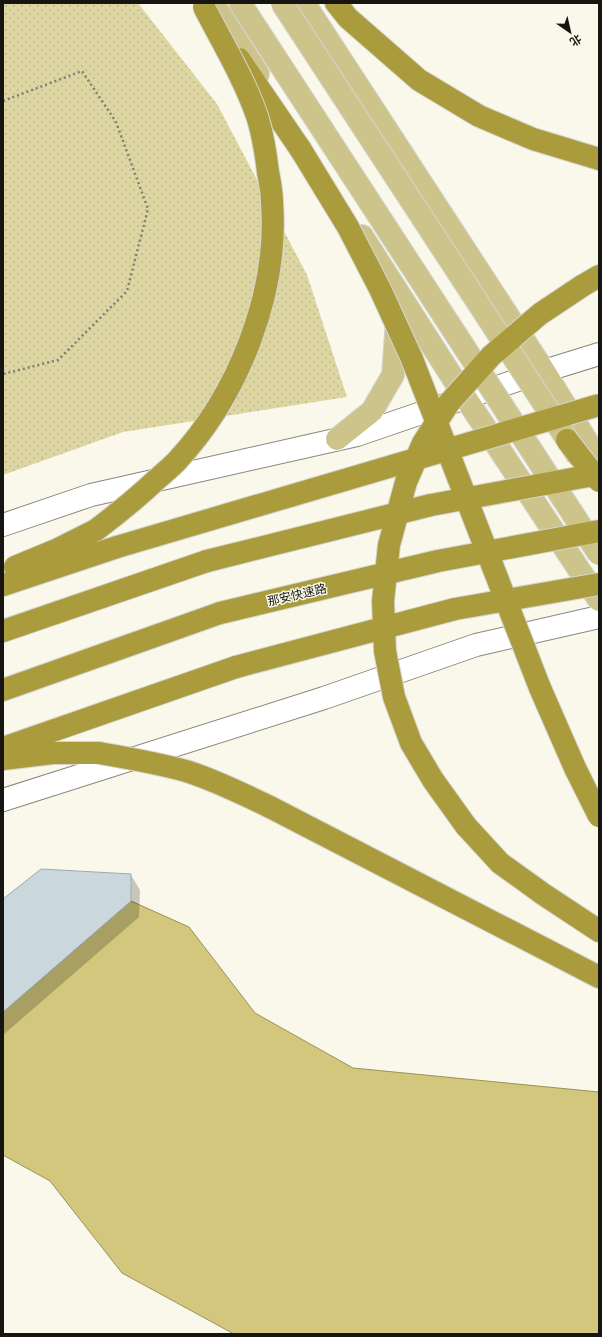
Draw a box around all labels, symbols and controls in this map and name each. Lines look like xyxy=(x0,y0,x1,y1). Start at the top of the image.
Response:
north arrow xyxy=(550,12,590,52)
text: 北 xyxy=(567,31,584,48)
street label: 那安快速路 xyxy=(266,581,328,609)

